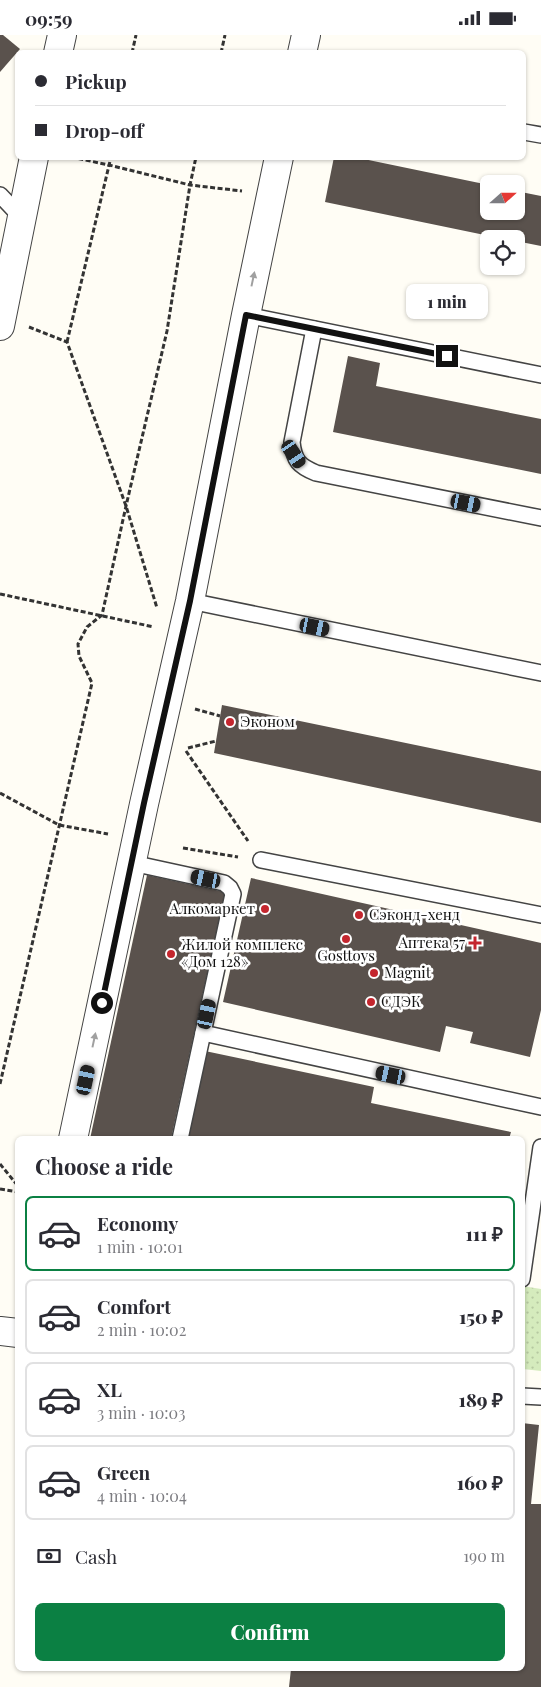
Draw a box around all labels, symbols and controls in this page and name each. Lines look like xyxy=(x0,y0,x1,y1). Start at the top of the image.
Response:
text: 09:59 xyxy=(25,5,73,31)
text: Pickup xyxy=(65,68,127,94)
text: Drop-off xyxy=(65,117,143,143)
north arrow xyxy=(480,175,525,220)
map controls xyxy=(480,175,525,275)
button: locate xyxy=(480,230,525,275)
one-way arrow xyxy=(250,270,258,286)
callout: 1 min xyxy=(406,283,488,319)
text: 1 min xyxy=(427,291,467,312)
route end xyxy=(436,345,458,367)
car xyxy=(279,437,308,471)
car xyxy=(449,493,482,513)
car xyxy=(298,617,331,637)
place label: Эконом xyxy=(240,711,295,731)
marker: Эконом xyxy=(224,716,236,728)
car xyxy=(189,869,222,889)
place label: Алкомаркет xyxy=(168,898,255,918)
marker: Алкомаркет xyxy=(259,903,271,915)
place label: Сэконд-хенд xyxy=(369,904,460,924)
marker: Сэконд-хенд xyxy=(353,909,365,921)
place label: Аптека 57 xyxy=(397,932,465,952)
marker: Gosttoys xyxy=(340,933,352,945)
place label: Жилой комплекс «Дом 128» xyxy=(181,934,303,971)
marker: Аптека 57 xyxy=(469,937,481,949)
place label: Gosttoys xyxy=(317,945,375,965)
marker: Жилой комплекс «Дом 128» xyxy=(165,948,177,960)
place label: Magnit xyxy=(384,962,432,982)
marker: Magnit xyxy=(368,967,380,979)
place label: СДЭК xyxy=(381,991,421,1011)
route start xyxy=(91,992,113,1014)
marker: СДЭК xyxy=(365,996,377,1008)
car xyxy=(196,998,217,1030)
one-way arrow xyxy=(90,1032,98,1047)
car xyxy=(75,1064,96,1096)
car xyxy=(374,1065,407,1085)
text: Choose a ride xyxy=(35,1151,173,1181)
text: Economy xyxy=(97,1210,178,1236)
icon: car xyxy=(37,1211,82,1256)
text: 111 ₽ xyxy=(465,1220,503,1246)
text: 1 min · 10:01 xyxy=(97,1236,183,1257)
text: Comfort xyxy=(97,1293,171,1319)
icon: car xyxy=(37,1294,82,1339)
text: 150 ₽ xyxy=(459,1303,503,1329)
text: 2 min · 10:02 xyxy=(97,1319,186,1340)
text: XL xyxy=(97,1376,122,1402)
icon: car xyxy=(37,1377,82,1422)
text: 189 ₽ xyxy=(459,1386,503,1412)
text: 3 min · 10:03 xyxy=(97,1402,185,1423)
text: Green xyxy=(97,1459,150,1485)
icon: car xyxy=(37,1460,82,1505)
text: 160 ₽ xyxy=(457,1469,503,1495)
text: 4 min · 10:04 xyxy=(97,1485,187,1506)
icon: cash xyxy=(35,1542,63,1570)
text: Cash xyxy=(75,1543,117,1569)
text: 190 m xyxy=(463,1545,505,1566)
button: Confirm xyxy=(35,1603,505,1661)

